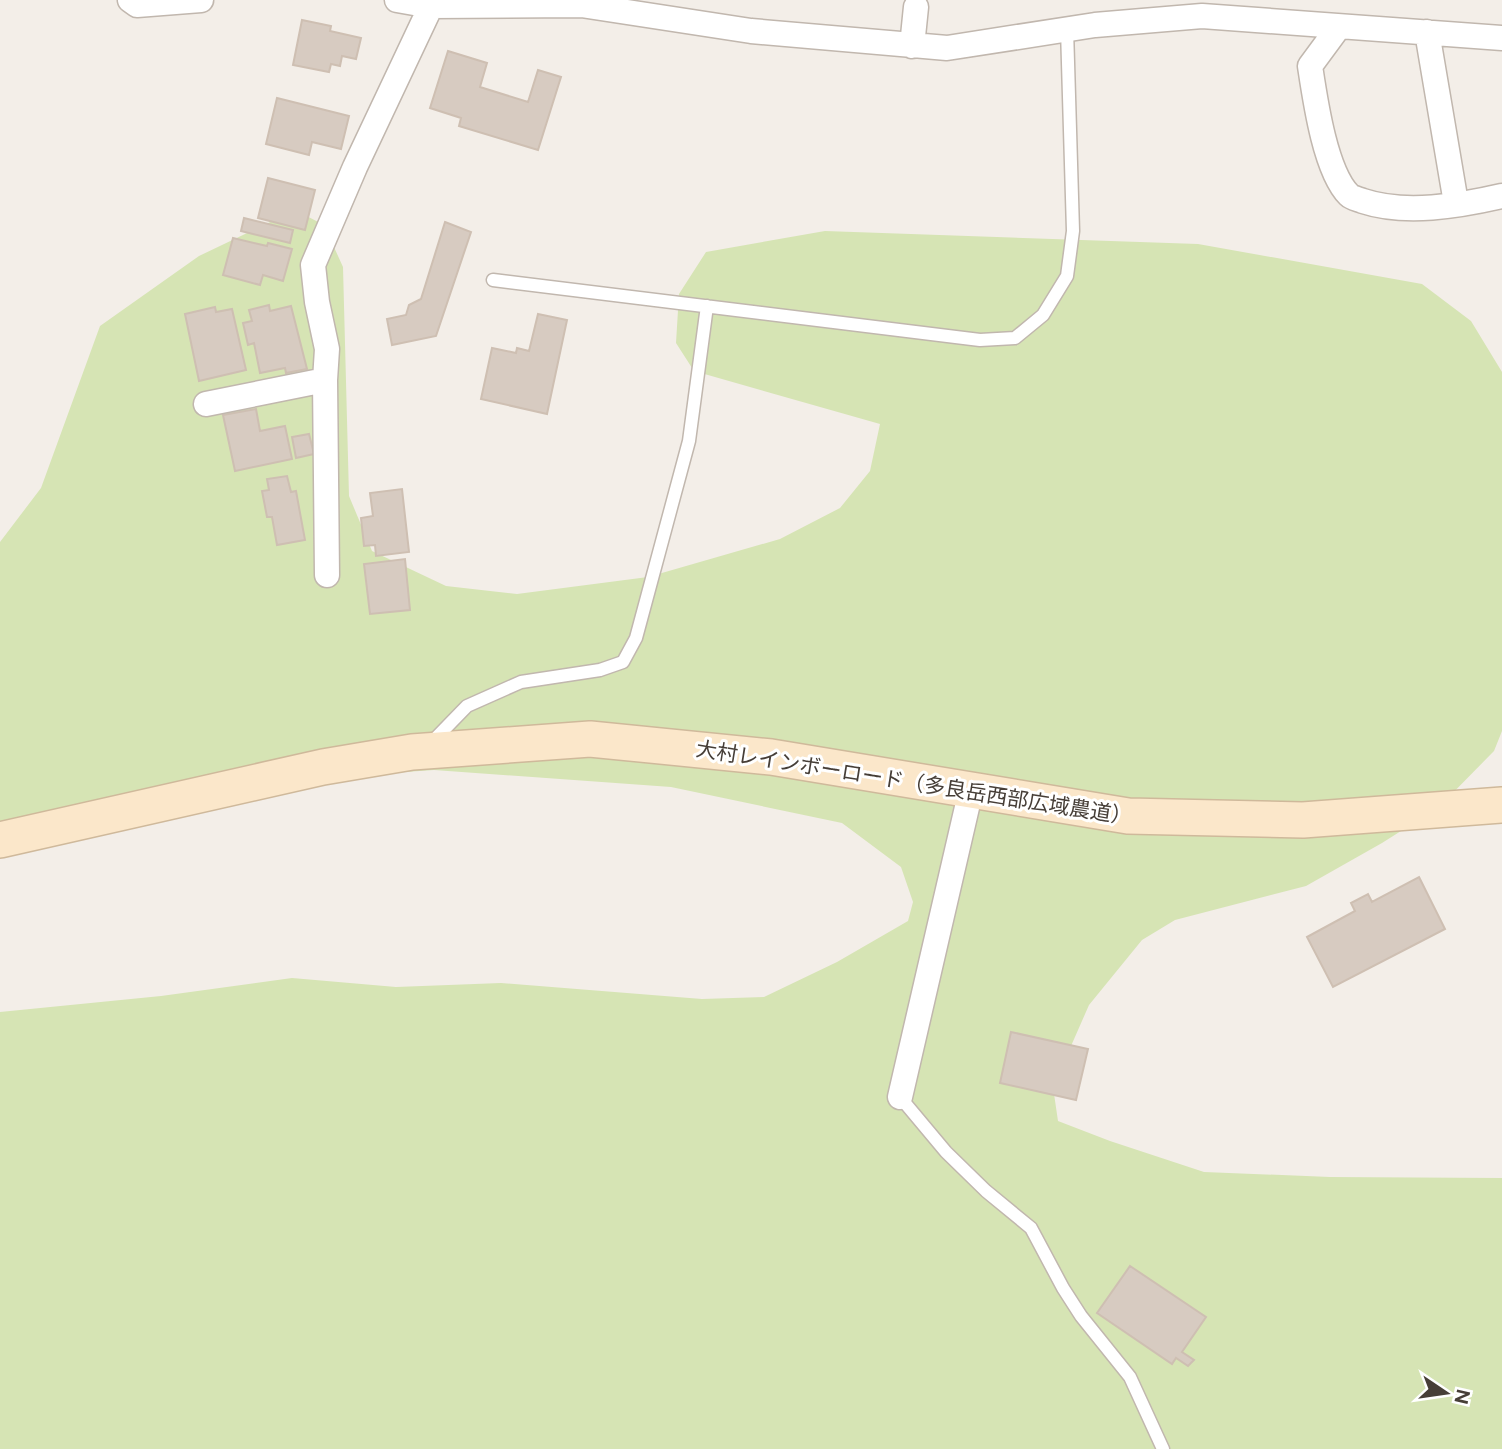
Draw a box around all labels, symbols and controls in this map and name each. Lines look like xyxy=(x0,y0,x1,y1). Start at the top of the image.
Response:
street label: 大村レインボーロード（多良岳西部広域農道） xyxy=(694,736,1134,829)
north arrow xyxy=(1411,1358,1481,1428)
text: N xyxy=(1449,1387,1475,1406)

